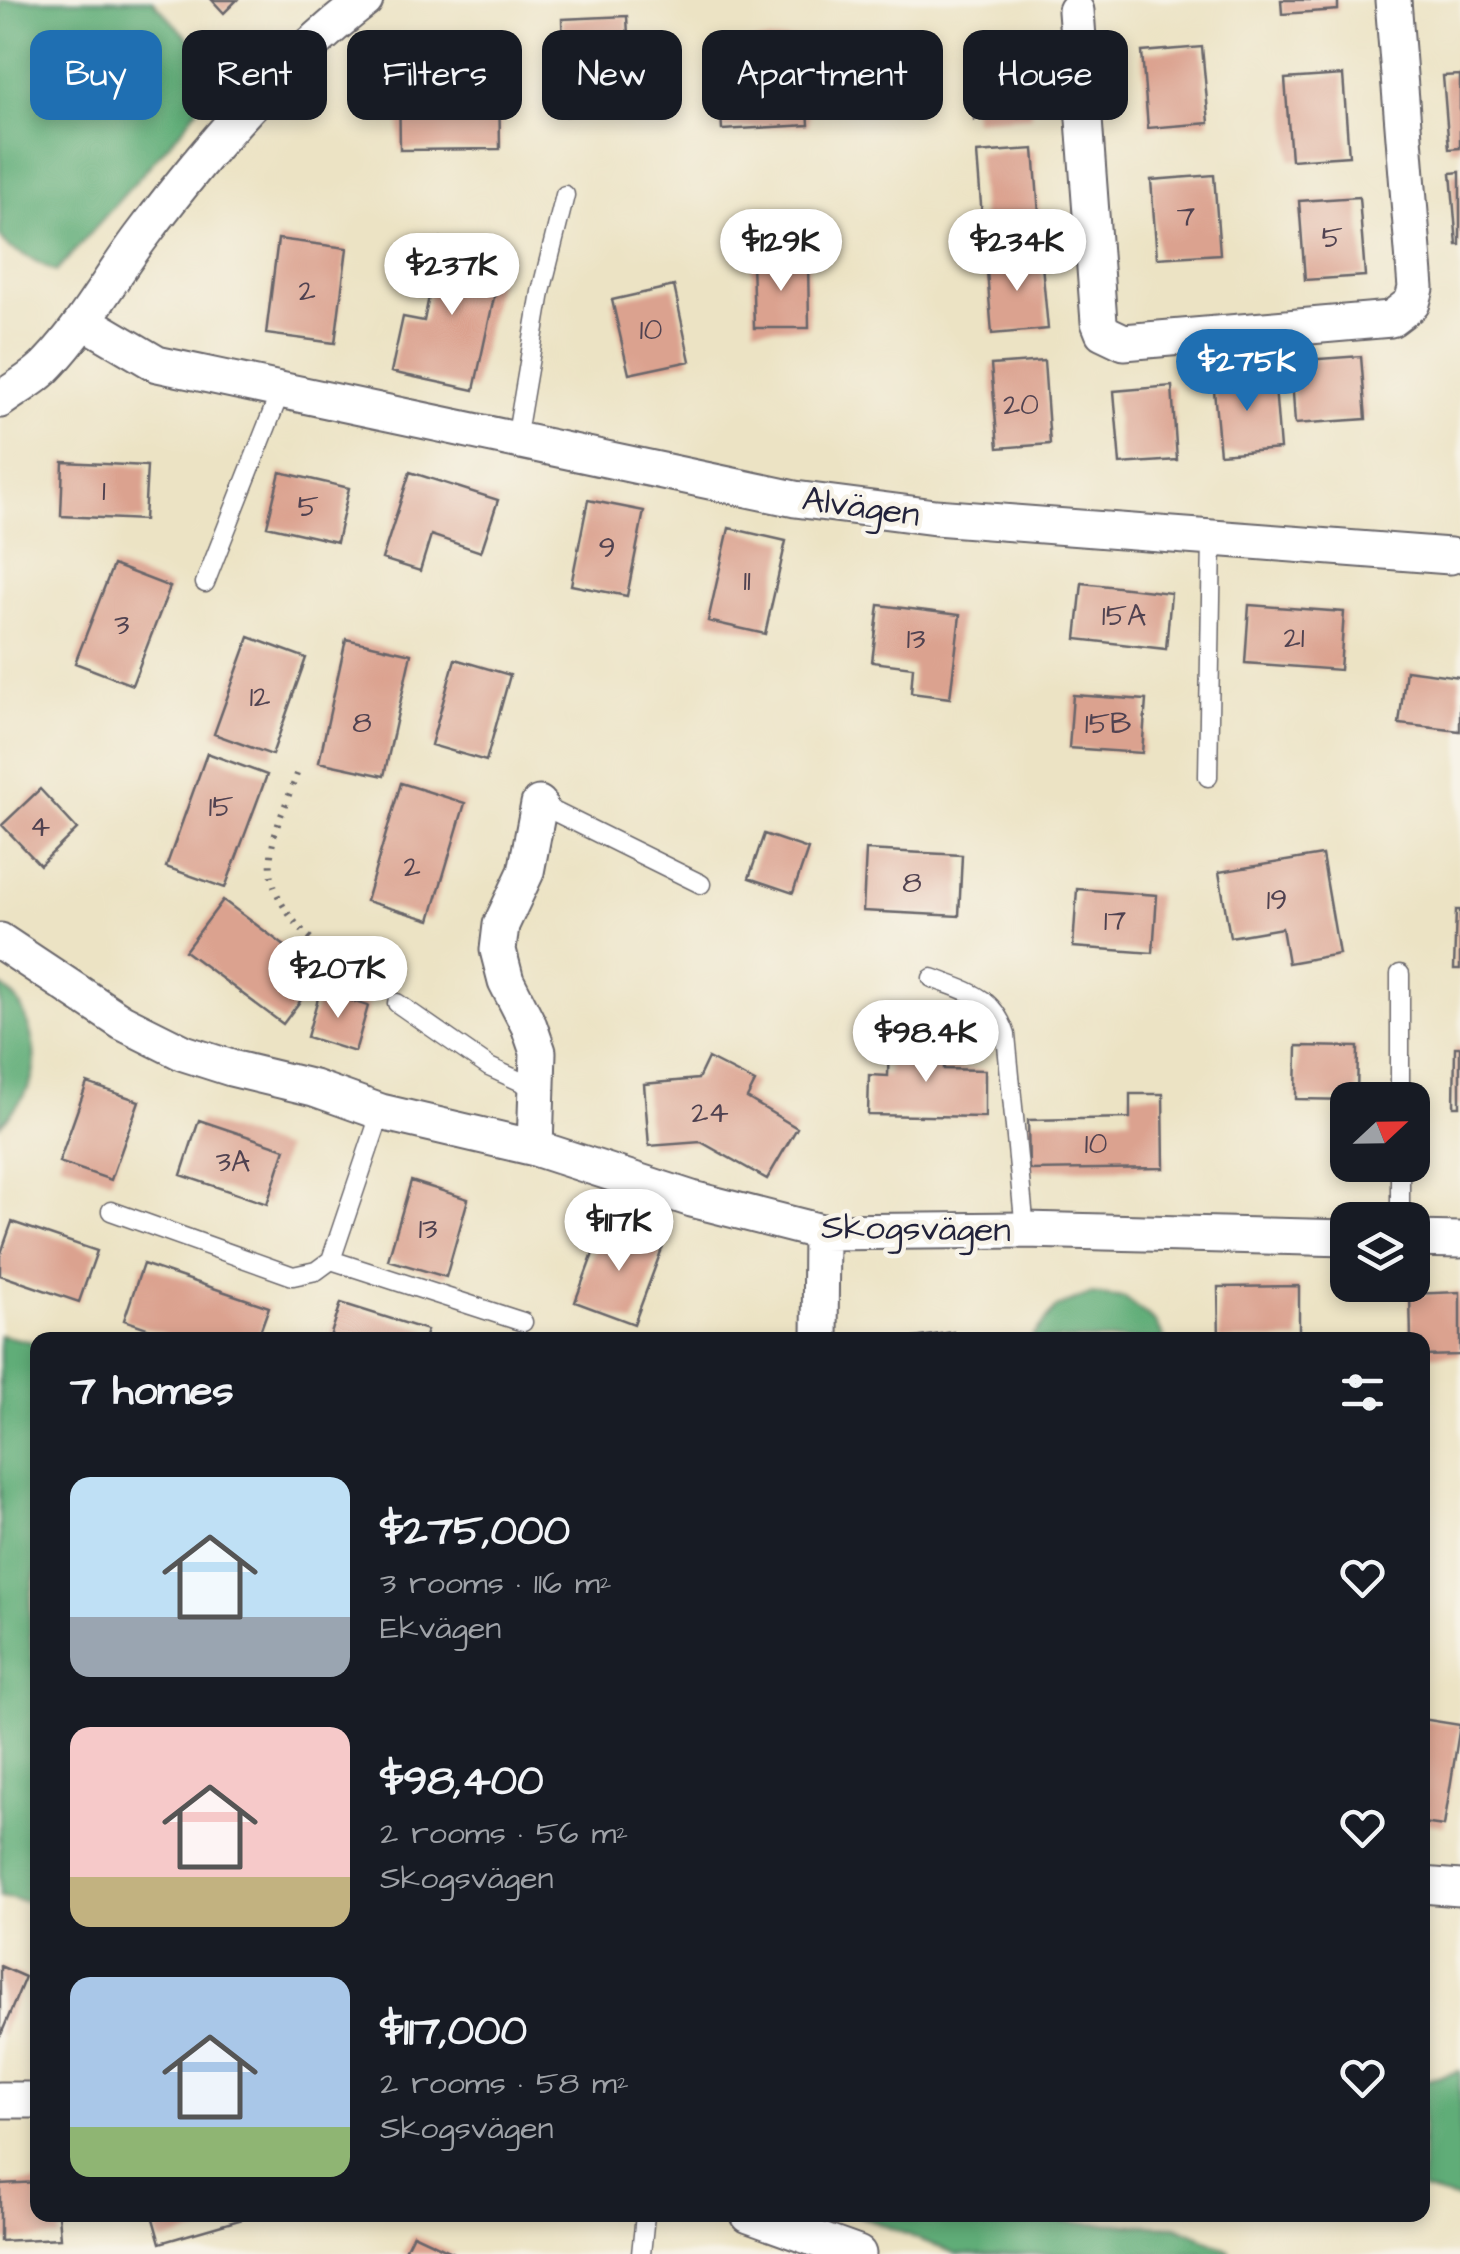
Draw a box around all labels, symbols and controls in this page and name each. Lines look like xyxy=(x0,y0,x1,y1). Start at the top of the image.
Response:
chip: Buy xyxy=(30,30,162,120)
chip: Rent xyxy=(182,30,327,120)
chip: Filters xyxy=(347,30,522,120)
chip: New xyxy=(542,30,682,120)
chip: Apartment xyxy=(702,30,943,120)
chip: House xyxy=(963,30,1128,120)
house number: 7 xyxy=(1177,196,1195,238)
pin: $129K xyxy=(711,209,851,294)
pin: $234K xyxy=(947,209,1087,294)
house number: 5 xyxy=(1321,217,1343,259)
text: $129K xyxy=(742,219,820,264)
text: $234K xyxy=(970,219,1064,264)
pin: $237K xyxy=(382,233,522,318)
text: $237K xyxy=(406,243,498,288)
house number: 2 xyxy=(298,270,316,312)
house number: 10 xyxy=(640,309,662,351)
pin: $275K xyxy=(1177,329,1317,414)
text: $275K xyxy=(1198,339,1296,384)
house number: 20 xyxy=(1003,384,1039,426)
house number: 1 xyxy=(102,470,106,512)
street label: Alvägen xyxy=(799,475,923,541)
house number: 5 xyxy=(297,486,319,528)
house number: 9 xyxy=(598,527,616,569)
house number: 11 xyxy=(743,560,751,602)
house number: 15A xyxy=(1102,595,1146,637)
house number: 3 xyxy=(114,604,130,646)
house number: 21 xyxy=(1283,617,1305,659)
house number: 13 xyxy=(906,618,926,660)
house number: 12 xyxy=(249,676,271,718)
house number: 8 xyxy=(352,702,372,744)
house number: 15B xyxy=(1085,703,1131,745)
house number: 15 xyxy=(208,786,234,828)
house number: 4 xyxy=(30,806,50,848)
house number: 2 xyxy=(403,846,421,888)
house number: 8 xyxy=(902,862,922,904)
house number: 19 xyxy=(1267,879,1287,921)
house number: 17 xyxy=(1104,900,1126,942)
pin: $207K xyxy=(268,936,408,1021)
text: $207K xyxy=(290,946,386,991)
pin: $98.4K xyxy=(845,1000,1007,1085)
text: $98.4K xyxy=(875,1010,977,1055)
north arrow xyxy=(1330,1082,1430,1182)
map controls xyxy=(1330,1082,1430,1302)
house number: 24 xyxy=(691,1092,729,1134)
house number: 10 xyxy=(1085,1123,1107,1165)
house number: 3A xyxy=(216,1141,250,1183)
pin: $117K xyxy=(549,1189,689,1274)
text: $117K xyxy=(586,1199,652,1244)
button: layers xyxy=(1330,1202,1430,1302)
street label: Skogsvägen xyxy=(821,1203,1011,1257)
house number: 13 xyxy=(418,1208,438,1250)
text: 7 homes xyxy=(70,1363,234,1421)
icon: filters xyxy=(1335,1365,1390,1420)
text: $275,000 xyxy=(380,1503,570,1561)
icon: home xyxy=(150,1517,270,1637)
icon: heart xyxy=(1335,1550,1390,1605)
text: 3 rooms · 116 m² xyxy=(380,1561,612,1606)
text: Ekvägen xyxy=(380,1606,501,1651)
text: $98,400 xyxy=(380,1753,544,1811)
icon: home xyxy=(150,1767,270,1887)
icon: heart xyxy=(1335,1800,1390,1855)
text: 2 rooms · 56 m² xyxy=(380,1811,628,1856)
text: Skogsvägen xyxy=(380,1856,553,1901)
text: $117,000 xyxy=(380,2003,527,2061)
icon: home xyxy=(150,2017,270,2137)
icon: heart xyxy=(1335,2050,1390,2105)
text: 2 rooms · 58 m² xyxy=(380,2061,629,2106)
text: Skogsvägen xyxy=(380,2106,553,2151)

